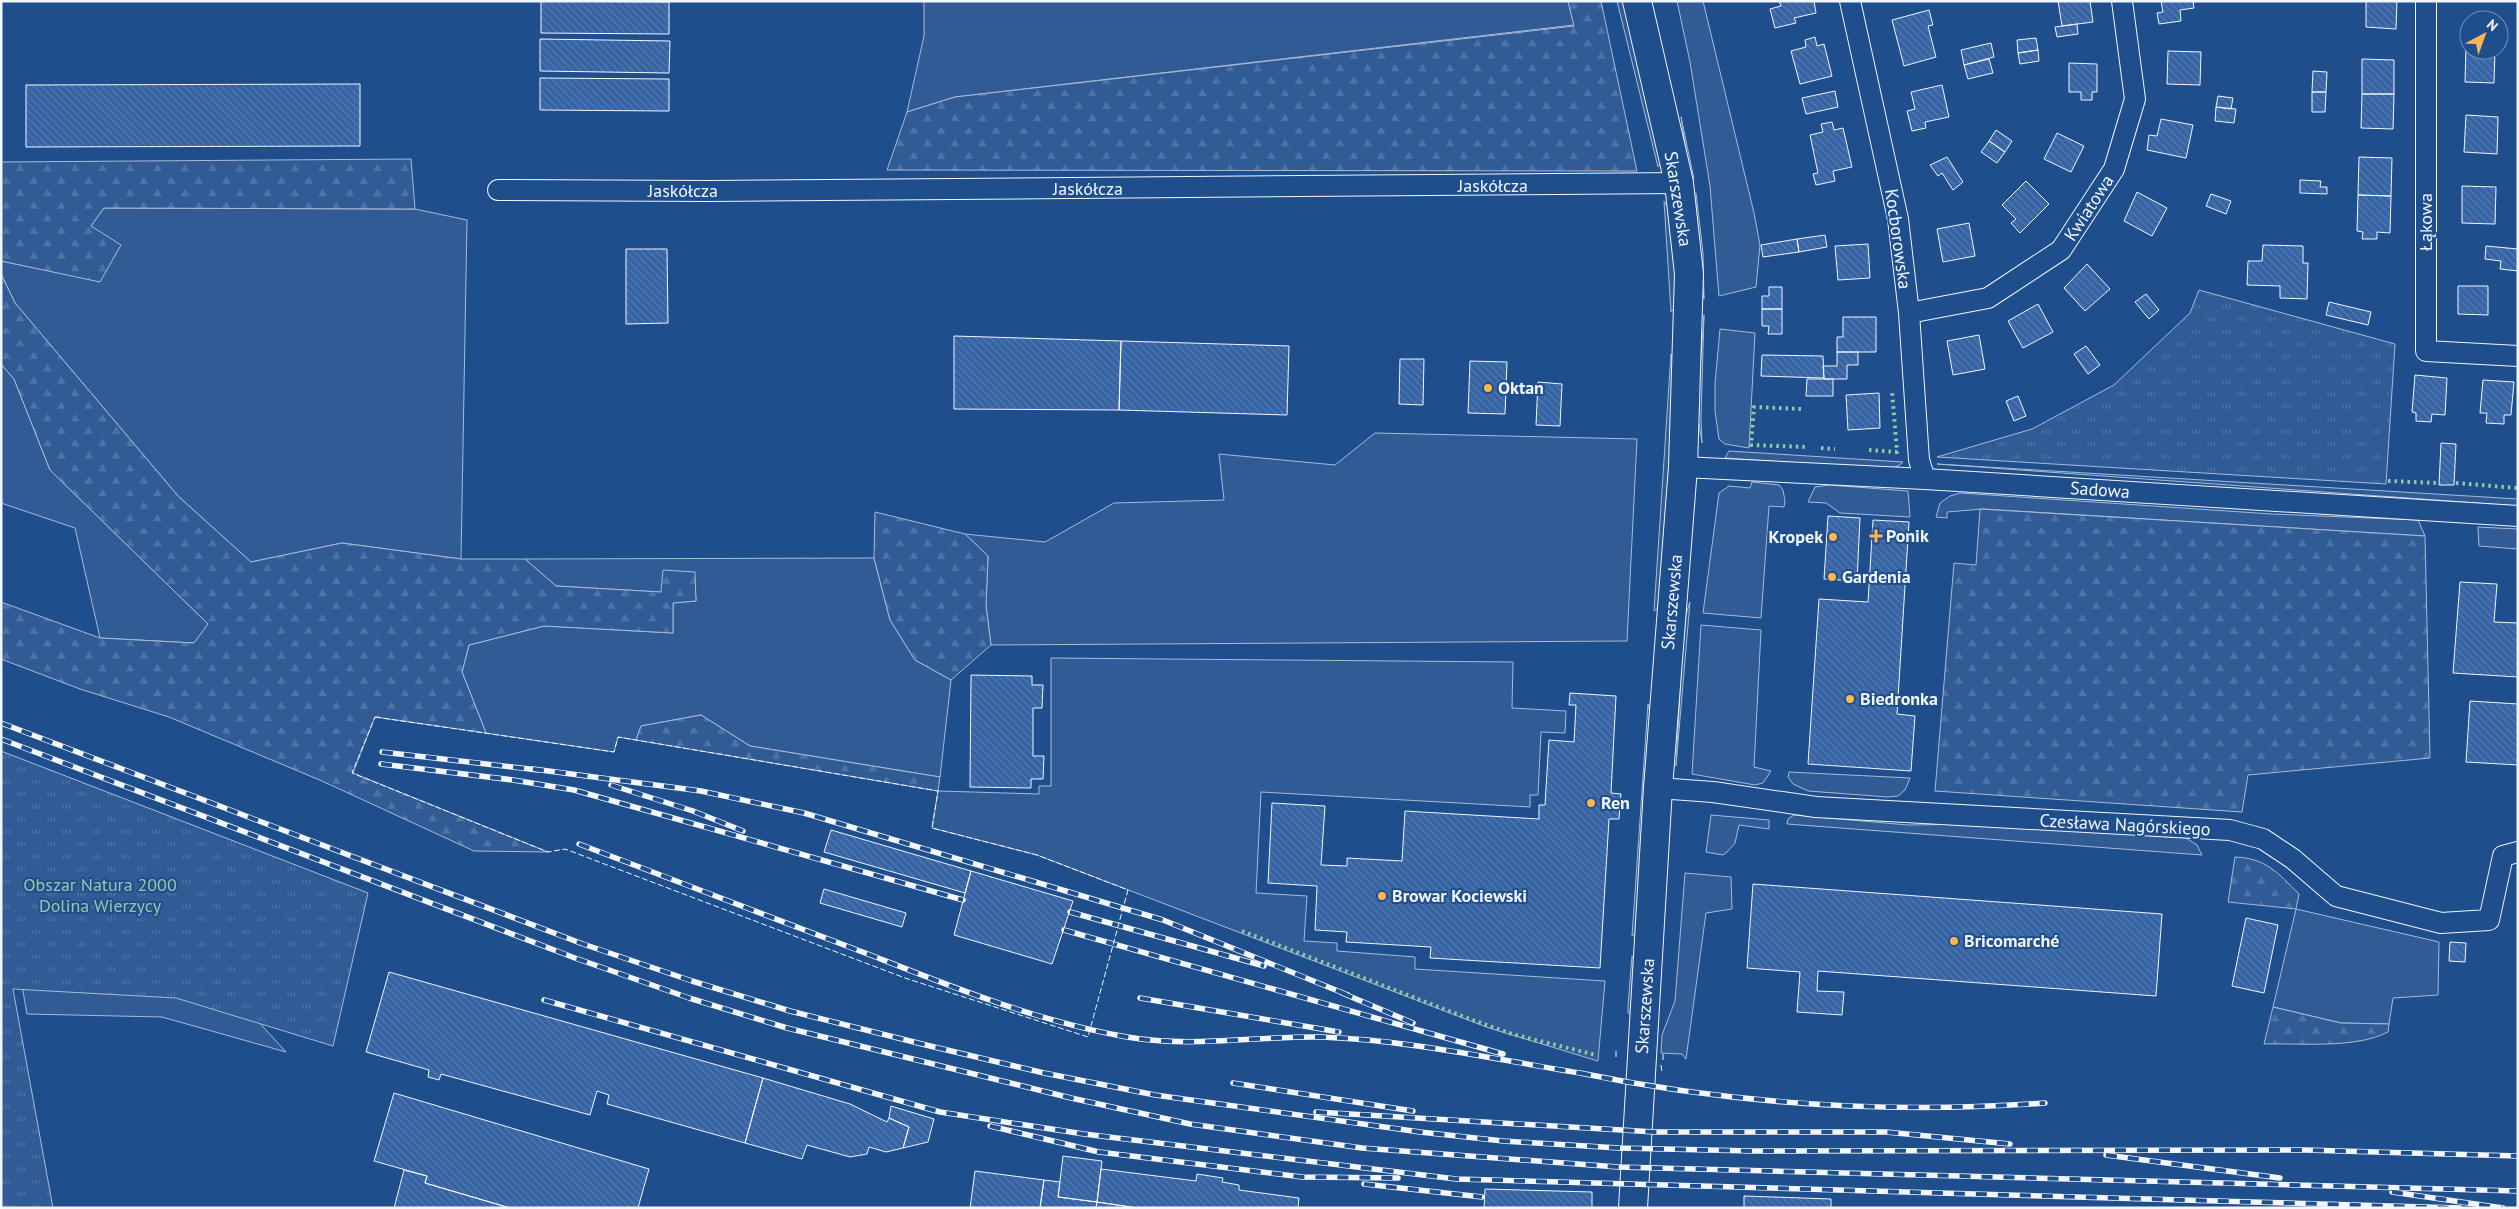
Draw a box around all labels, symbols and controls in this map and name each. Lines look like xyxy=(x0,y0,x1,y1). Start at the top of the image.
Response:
north arrow xyxy=(2459,10,2509,60)
text: N xyxy=(2483,15,2502,35)
street label: Skarszewska xyxy=(1660,150,1697,248)
street label: Kwiatowa xyxy=(2059,170,2119,245)
street label: Jaskółcza xyxy=(1457,174,1528,197)
street label: Jaskółcza xyxy=(1052,177,1123,200)
street label: Jaskółcza xyxy=(647,179,718,202)
street label: Kocborowska xyxy=(1880,187,1917,291)
street label: Łąkowa xyxy=(2414,193,2437,251)
place label: Oktan xyxy=(1498,376,1544,399)
marker: Oktan xyxy=(1482,382,1494,394)
street label: Sadowa xyxy=(2069,476,2131,503)
place label: Ponik xyxy=(1886,524,1929,547)
place label: Kropek xyxy=(1769,525,1823,548)
marker: Ponik xyxy=(1870,530,1882,542)
marker: Kropek xyxy=(1827,531,1839,543)
street label: Skarszewska xyxy=(1656,553,1687,651)
place label: Gardenia xyxy=(1842,565,1911,588)
marker: Gardenia xyxy=(1826,571,1838,583)
place label: Biedronka xyxy=(1860,687,1938,710)
marker: Biedronka xyxy=(1844,693,1856,705)
place label: Ren xyxy=(1601,791,1630,814)
marker: Ren xyxy=(1585,797,1597,809)
street label: Czesława Nagórskiego xyxy=(2039,809,2211,840)
park label: Obszar Natura 2000 Dolina Wierzycy xyxy=(23,873,177,917)
place label: Browar Kociewski xyxy=(1392,884,1527,907)
marker: Browar Kociewski xyxy=(1376,890,1388,902)
place label: Bricomarché xyxy=(1964,929,2059,952)
marker: Bricomarché xyxy=(1948,935,1960,947)
street label: Skarszewska xyxy=(1630,957,1659,1055)

